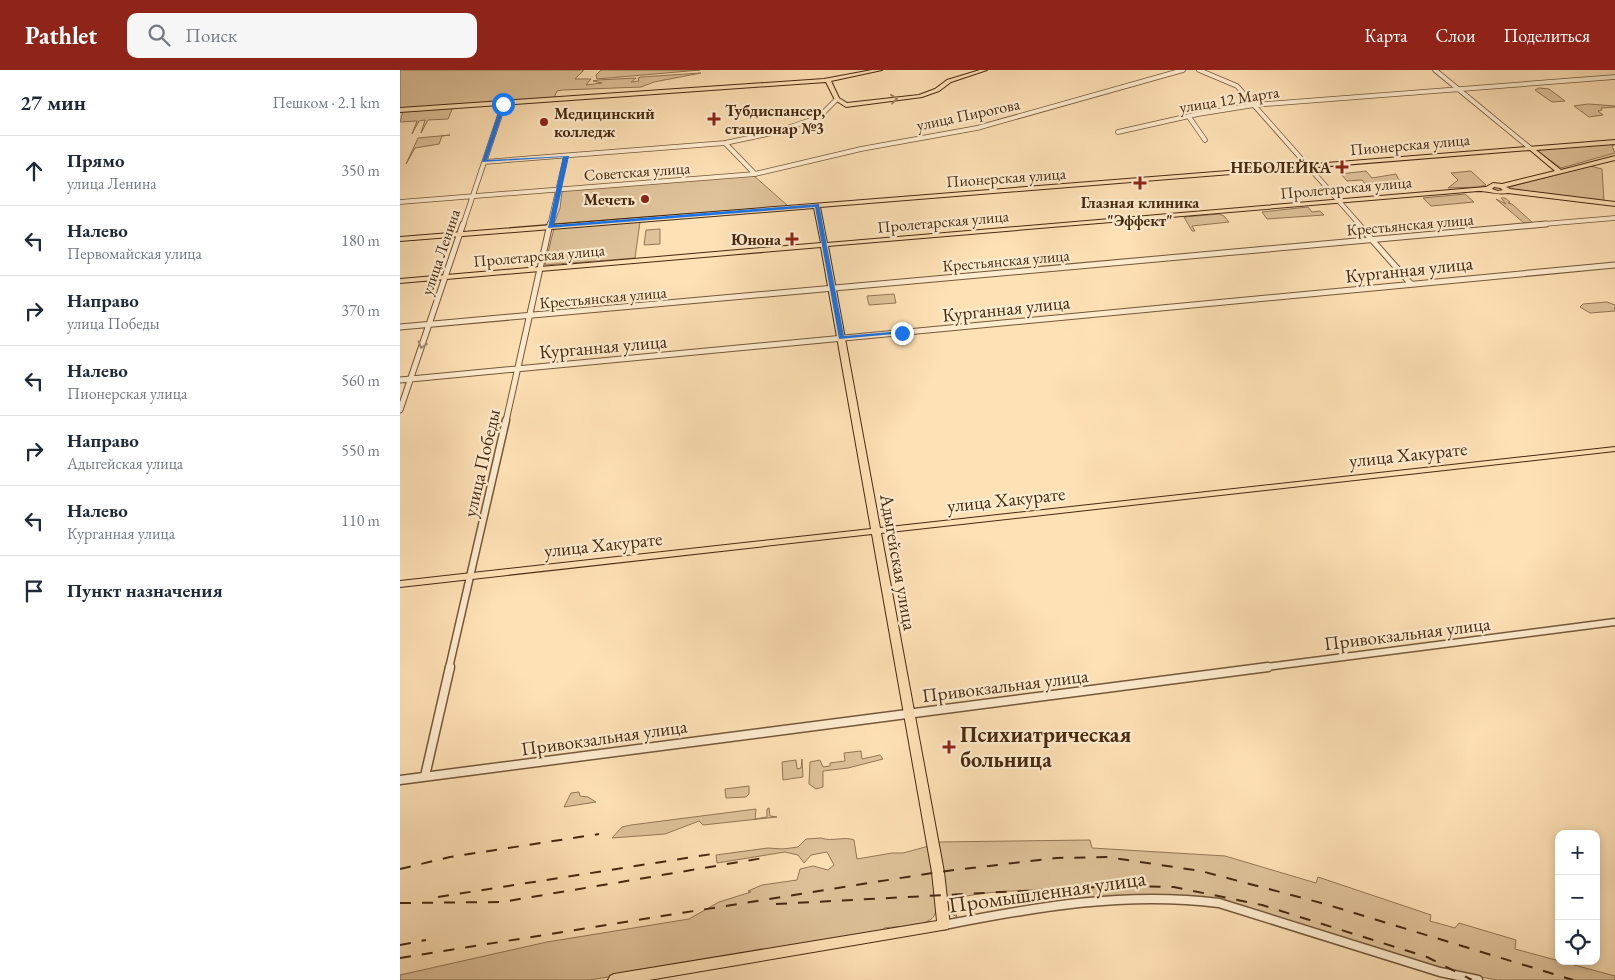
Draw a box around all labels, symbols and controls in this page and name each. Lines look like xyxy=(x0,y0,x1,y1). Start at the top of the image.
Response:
search box xyxy=(127,13,477,58)
text: Pathlet xyxy=(25,20,97,51)
icon: search xyxy=(145,21,173,49)
text: Поиск xyxy=(185,23,237,48)
text: Карта xyxy=(1365,24,1408,47)
text: Слои xyxy=(1436,24,1475,47)
text: Поделиться xyxy=(1503,24,1590,47)
street label: улица 12 Марта xyxy=(1178,81,1281,118)
text: 27 мин xyxy=(20,89,86,116)
text: Пешком · 2.1 km xyxy=(273,92,380,113)
route start xyxy=(492,93,515,116)
street label: улица Пирогова xyxy=(914,93,1022,136)
one-way arrow xyxy=(890,94,898,105)
place label: Тубдиспансер, стационар №3 xyxy=(725,100,825,139)
place label: Медицинский колледж xyxy=(554,103,655,142)
marker: Тубдиспансер, стационар №3 xyxy=(707,112,721,126)
marker: Медицинский колледж xyxy=(538,116,550,128)
street label: Пионерская улица xyxy=(1349,129,1471,160)
text: Прямо xyxy=(67,148,125,173)
icon: ahead xyxy=(20,157,48,185)
street label: Советская улица xyxy=(583,157,692,186)
place label: НЕБОЛЕЙКА xyxy=(1230,157,1331,178)
text: 350 m xyxy=(341,160,380,181)
marker: НЕБОЛЕЙКА xyxy=(1335,160,1349,174)
street label: Пионерская улица xyxy=(945,163,1067,192)
street label: Пролетарская улица xyxy=(1279,171,1413,204)
text: улица Ленина xyxy=(67,173,157,194)
marker: Глазная клиника "Эффект" xyxy=(1133,176,1147,190)
place label: Мечеть xyxy=(584,189,636,210)
place label: Глазная клиника "Эффект" xyxy=(1081,192,1200,231)
marker: Мечеть xyxy=(639,193,651,205)
street label: Пролетарская улица xyxy=(876,205,1010,238)
street label: улица Ленина xyxy=(416,206,465,298)
street label: Крестьянская улица xyxy=(1345,208,1475,241)
text: Налево xyxy=(67,218,128,243)
icon: left xyxy=(20,227,48,255)
place label: Юнона xyxy=(731,229,782,250)
text: 180 m xyxy=(341,230,380,251)
marker: Юнона xyxy=(785,232,799,246)
street label: Пролетарская улица xyxy=(472,239,606,272)
text: Первомайская улица xyxy=(67,243,202,264)
street label: Крестьянская улица xyxy=(941,244,1071,277)
street label: Курганная улица xyxy=(1344,250,1475,289)
street label: Крестьянская улица xyxy=(538,281,668,314)
text: Направо xyxy=(67,288,139,313)
street label: Курганная улица xyxy=(941,289,1072,328)
icon: right xyxy=(20,297,48,325)
text: 370 m xyxy=(341,300,380,321)
text: улица Победы xyxy=(67,313,160,334)
route end xyxy=(891,322,914,345)
street label: Курганная улица xyxy=(538,328,668,365)
one-way arrow xyxy=(417,340,427,349)
text: Налево xyxy=(67,358,128,383)
icon: left xyxy=(20,367,48,395)
text: 560 m xyxy=(341,370,380,391)
text: Пионерская улица xyxy=(67,383,187,404)
street label: улица Победы xyxy=(457,406,506,519)
text: Направо xyxy=(67,428,139,453)
street label: улица Хакурате xyxy=(1348,436,1468,473)
icon: right xyxy=(20,437,48,465)
text: 550 m xyxy=(341,440,380,461)
text: Адыгейская улица xyxy=(67,453,183,474)
street label: улица Хакурате xyxy=(946,481,1066,518)
street label: Адыгейская улица xyxy=(874,491,923,633)
text: Налево xyxy=(67,498,128,523)
icon: left xyxy=(20,507,48,535)
text: 110 m xyxy=(341,510,380,531)
text: Курганная улица xyxy=(67,523,175,544)
street label: улица Хакурате xyxy=(543,526,663,563)
icon: arrive xyxy=(20,577,48,605)
text: Пункт назначения xyxy=(67,578,223,603)
street label: Привокзальная улица xyxy=(1322,611,1492,656)
street label: Привокзальная улица xyxy=(920,663,1090,708)
street label: Привокзальная улица xyxy=(519,713,689,762)
place label: Психиатрическая больница xyxy=(960,720,1131,774)
marker: Психиатрическая больница xyxy=(942,740,956,754)
map controls xyxy=(1555,830,1600,965)
button: + xyxy=(1555,830,1600,875)
street label: Промышленная улица xyxy=(946,863,1148,920)
button: − xyxy=(1555,875,1600,920)
button: locate xyxy=(1555,920,1600,965)

